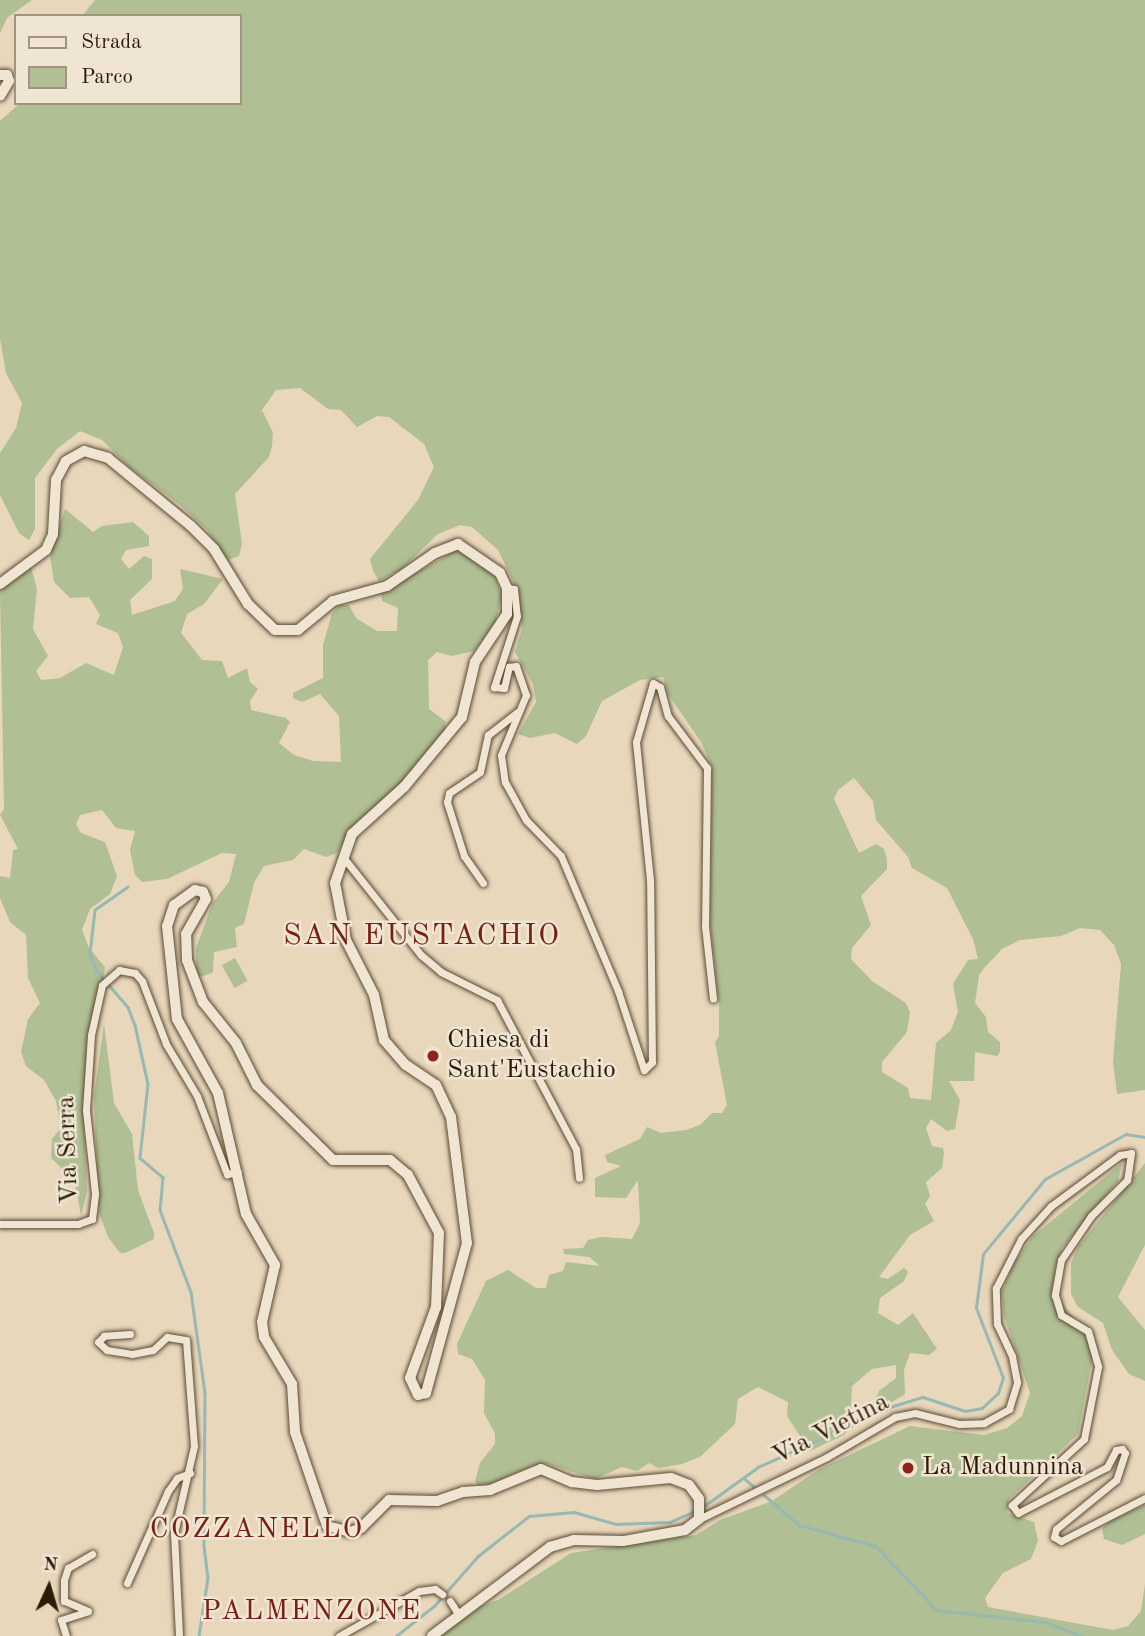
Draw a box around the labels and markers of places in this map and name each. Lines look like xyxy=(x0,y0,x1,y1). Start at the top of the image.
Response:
place label: Chiesa di Sant'Eustachio xyxy=(447,1025,616,1086)
marker: Chiesa di Sant'Eustachio xyxy=(425,1048,441,1064)
place label: La Madunnina xyxy=(922,1452,1084,1484)
marker: La Madunnina xyxy=(900,1460,916,1476)

